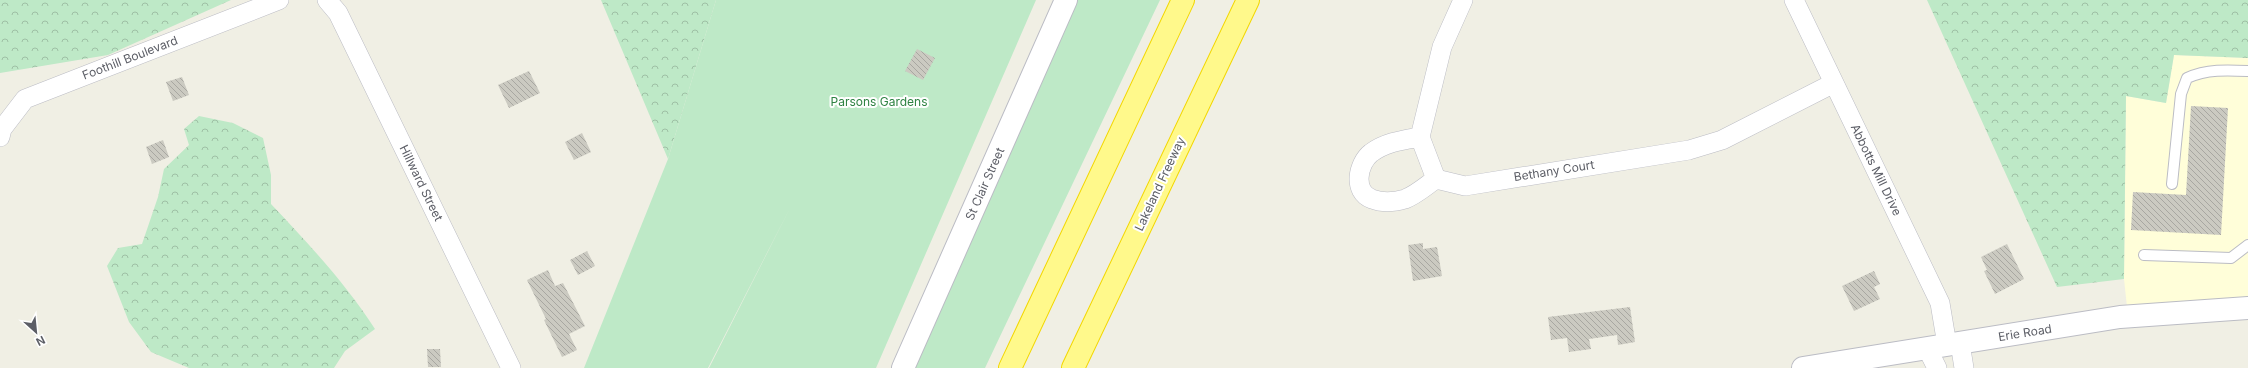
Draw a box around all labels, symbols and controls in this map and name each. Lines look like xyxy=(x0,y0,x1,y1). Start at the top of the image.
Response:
street label: Foothill Boulevard xyxy=(80,32,180,83)
park label: Parsons Gardens xyxy=(830,94,928,109)
street label: Abbotts Mill Drive xyxy=(1848,122,1905,218)
street label: Lakeland Freeway xyxy=(1131,134,1188,233)
street label: Hillward Street xyxy=(396,142,446,223)
street label: St Clair Street xyxy=(962,145,1007,223)
street label: Bethany Court xyxy=(1513,157,1595,184)
north arrow xyxy=(16,312,56,352)
street label: Erie Road xyxy=(1997,321,2053,344)
text: N xyxy=(34,333,47,349)

